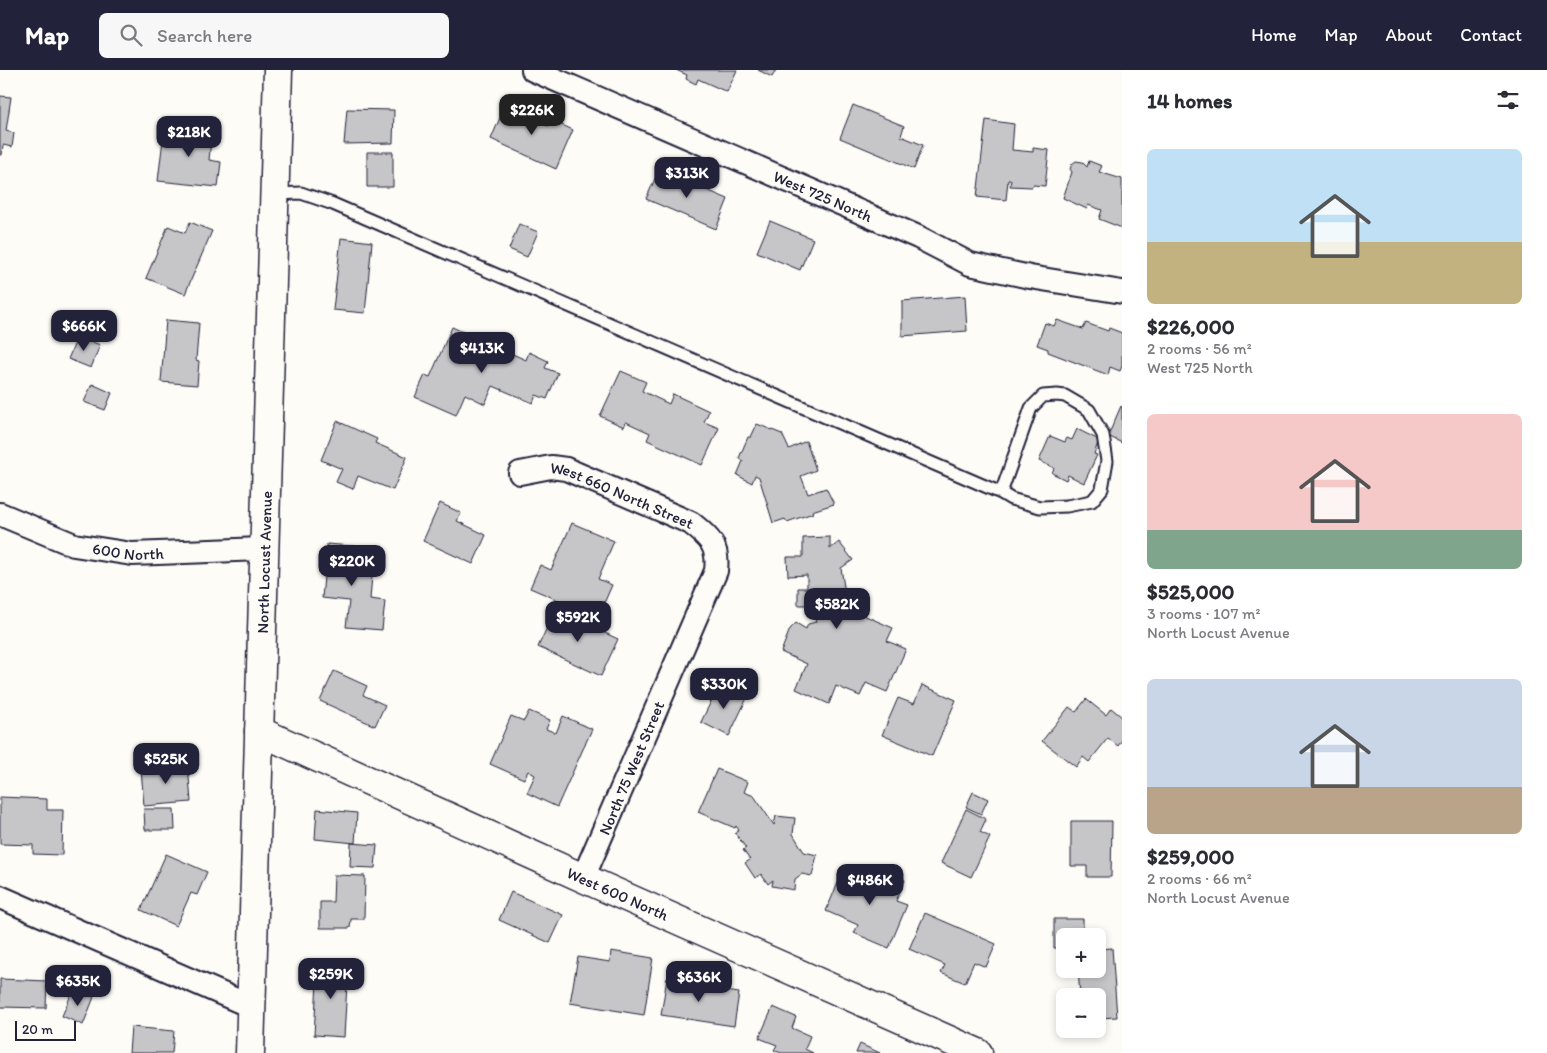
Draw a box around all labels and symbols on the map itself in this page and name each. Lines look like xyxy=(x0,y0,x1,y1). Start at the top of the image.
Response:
pin: $226K xyxy=(497,93,567,136)
pin: $218K xyxy=(154,116,224,158)
pin: $313K xyxy=(652,156,722,199)
street label: West 725 North xyxy=(770,166,875,226)
pin: $666K xyxy=(49,310,119,352)
pin: $413K xyxy=(447,332,517,374)
street label: West 660 North Street xyxy=(549,458,696,533)
street label: North Locust Avenue xyxy=(253,490,276,634)
street label: 600 North xyxy=(91,539,165,564)
pin: $220K xyxy=(317,544,387,587)
pin: $582K xyxy=(802,588,872,630)
pin: $592K xyxy=(543,600,613,643)
pin: $330K xyxy=(689,668,759,710)
street label: North 75 West Street xyxy=(595,698,668,838)
pin: $525K xyxy=(131,742,201,785)
street label: West 600 North xyxy=(564,863,672,925)
pin: $486K xyxy=(835,864,905,906)
pin: $259K xyxy=(296,958,366,1000)
pin: $636K xyxy=(664,960,734,1003)
pin: $635K xyxy=(43,964,113,1007)
scale bar xyxy=(15,1018,76,1041)

